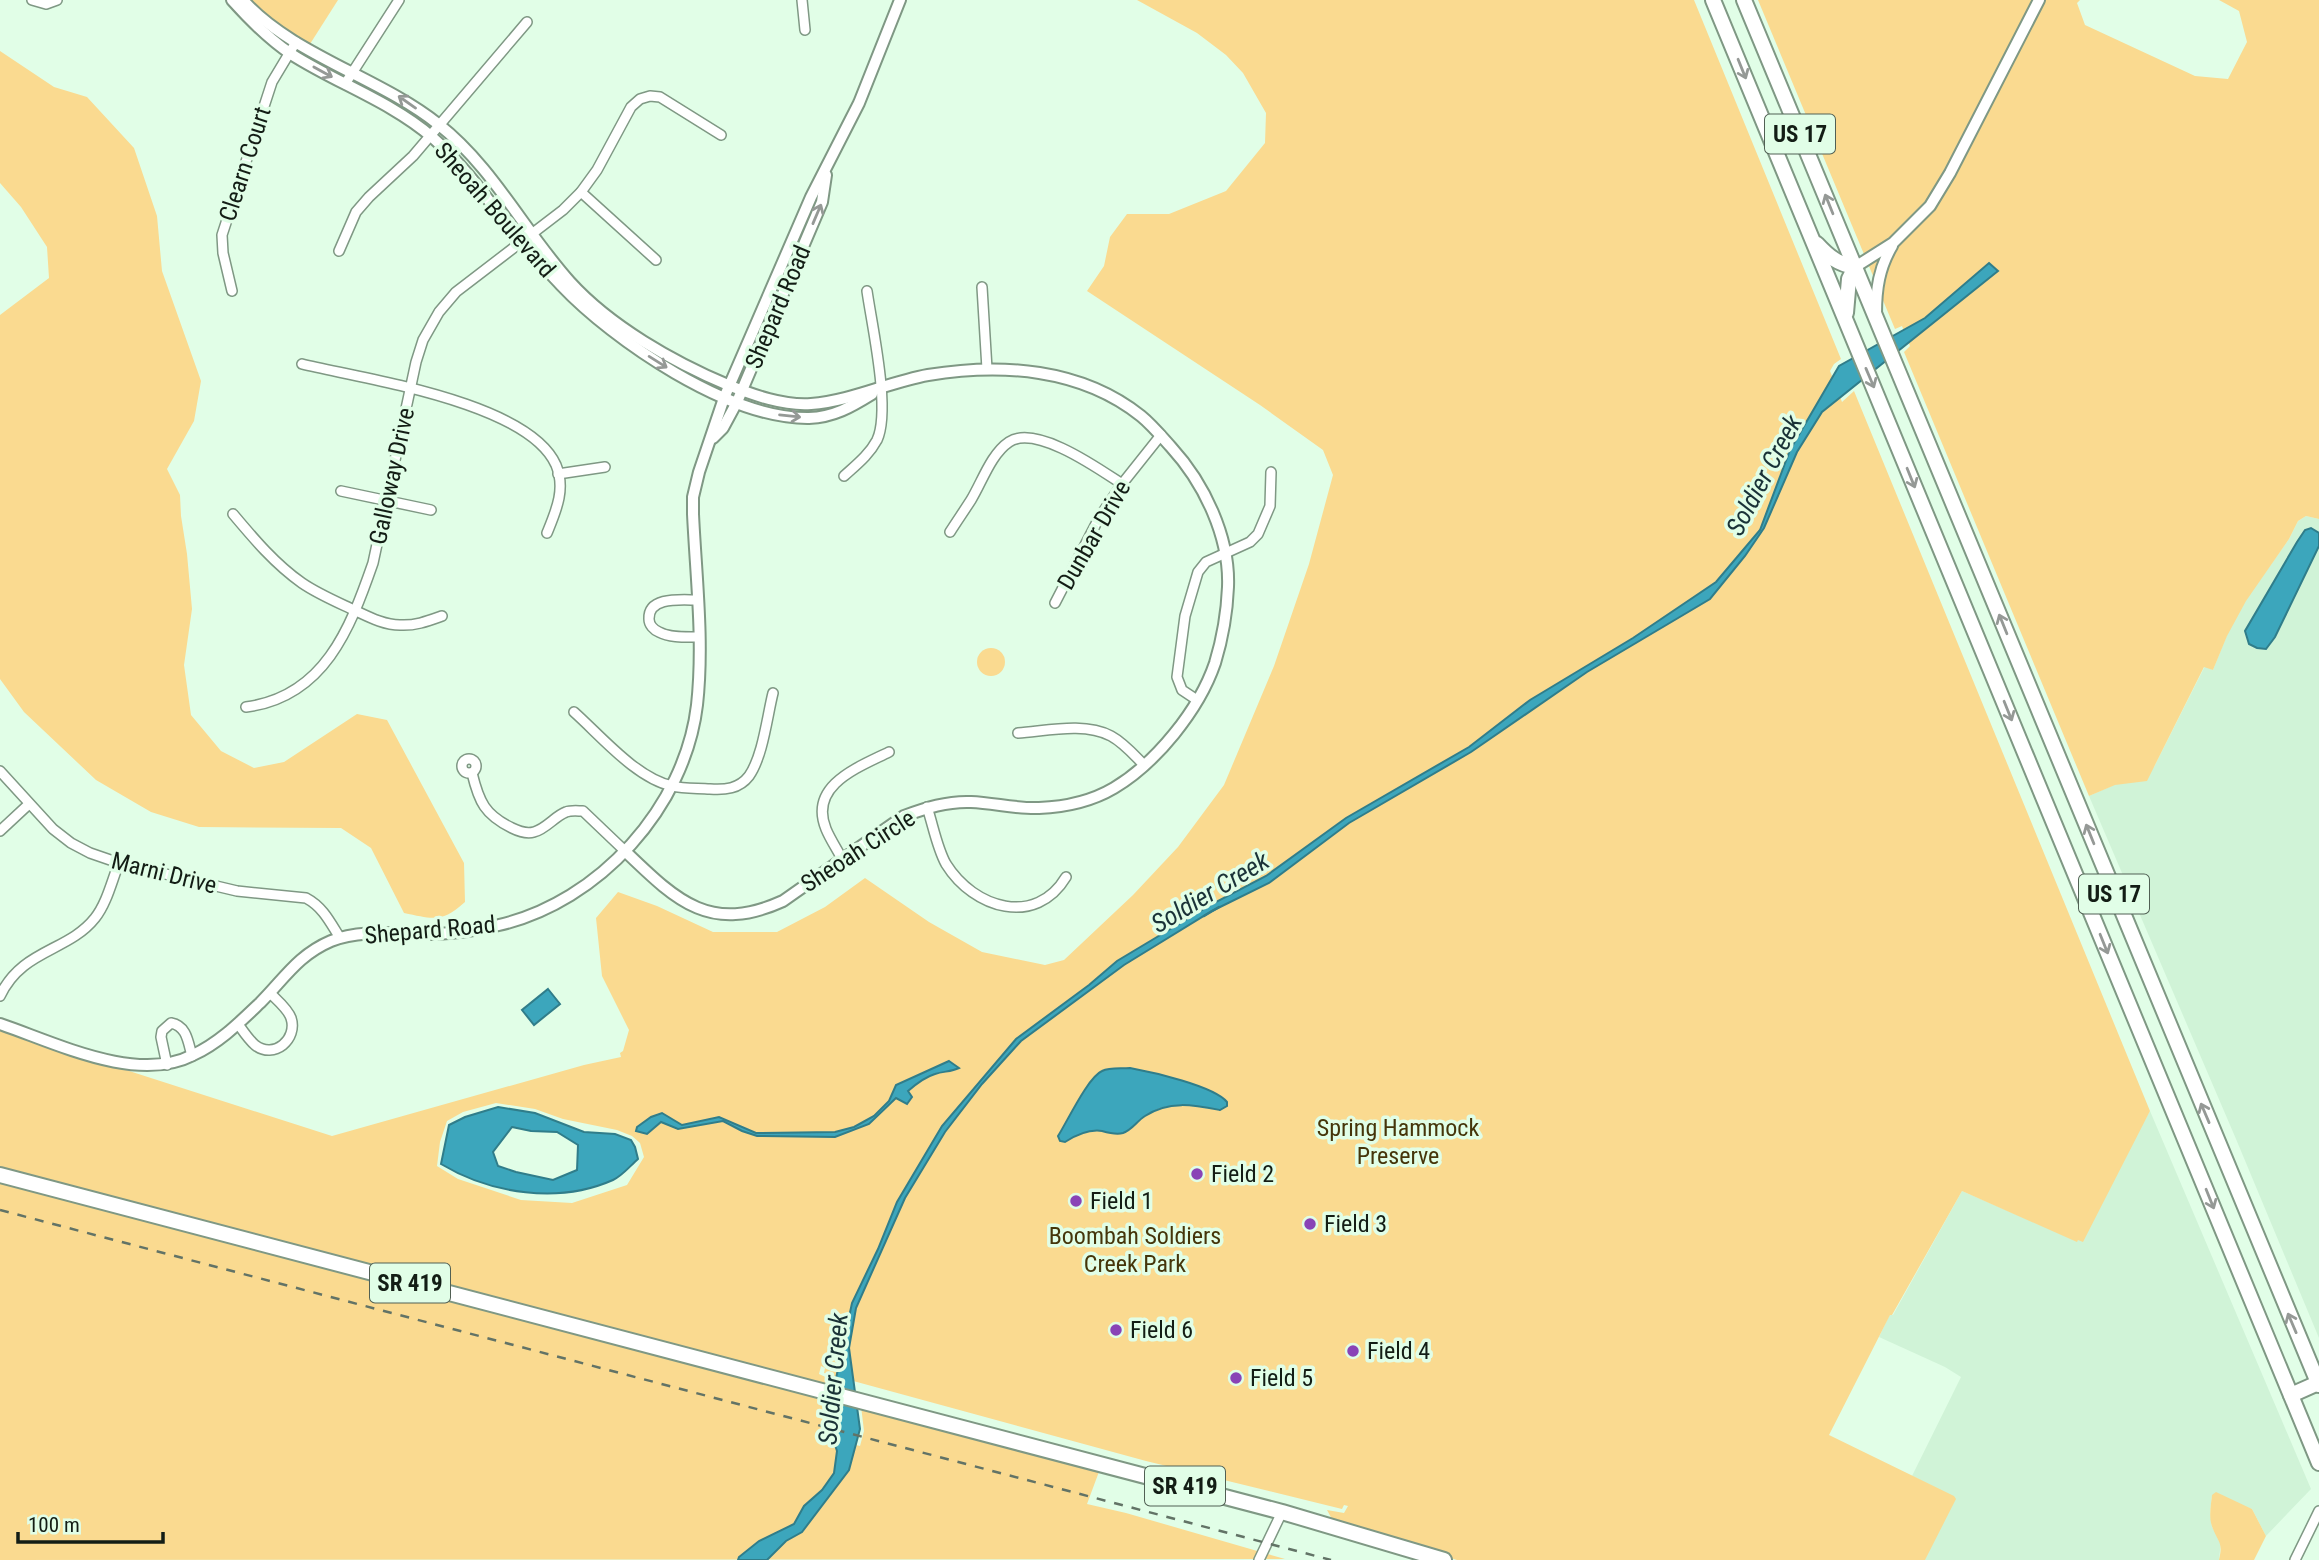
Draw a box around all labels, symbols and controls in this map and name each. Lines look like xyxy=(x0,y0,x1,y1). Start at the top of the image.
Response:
one-way arrow xyxy=(1736,57,1749,79)
one-way arrow xyxy=(313,65,333,79)
one-way arrow xyxy=(398,95,417,109)
street label: Clearn Court xyxy=(213,103,277,225)
road number: US 17 xyxy=(1765,114,1835,154)
street label: Sheoah Boulevard xyxy=(429,137,561,283)
one-way arrow xyxy=(1822,194,1835,216)
one-way arrow xyxy=(812,204,825,225)
street label: Shepard Road xyxy=(739,241,817,373)
one-way arrow xyxy=(648,355,668,369)
one-way arrow xyxy=(1864,367,1877,388)
street label: Galloway Drive xyxy=(364,405,420,547)
water label: Soldier Creek xyxy=(1720,409,1809,540)
one-way arrow xyxy=(778,410,801,423)
one-way arrow xyxy=(1906,467,1919,489)
street label: Dunbar Drive xyxy=(1052,476,1136,594)
one-way arrow xyxy=(1996,614,2009,636)
one-way arrow xyxy=(2002,700,2015,721)
street label: Sheoah Circle xyxy=(796,804,920,898)
one-way arrow xyxy=(2082,824,2095,846)
water label: Soldier Creek xyxy=(1146,845,1275,939)
street label: Marni Drive xyxy=(108,846,220,900)
road number: US 17 xyxy=(2079,874,2149,914)
street label: Shepard Road xyxy=(363,910,497,950)
one-way arrow xyxy=(2098,932,2111,954)
one-way arrow xyxy=(2198,1102,2211,1124)
park label: Spring Hammock Preserve xyxy=(1317,1114,1479,1170)
place label: Field 2 xyxy=(1211,1160,1274,1188)
marker: Field 2 xyxy=(1189,1166,1205,1182)
place label: Field 1 xyxy=(1090,1187,1153,1215)
one-way arrow xyxy=(2204,1188,2217,1210)
marker: Field 1 xyxy=(1068,1193,1084,1209)
place label: Field 3 xyxy=(1324,1210,1387,1238)
marker: Field 3 xyxy=(1302,1216,1318,1232)
park label: Boombah Soldiers Creek Park xyxy=(1049,1222,1221,1278)
road number: SR 419 xyxy=(370,1264,450,1302)
water label: Soldier Creek xyxy=(812,1311,854,1446)
one-way arrow xyxy=(2285,1312,2298,1334)
place label: Field 6 xyxy=(1130,1316,1193,1344)
marker: Field 6 xyxy=(1108,1322,1124,1338)
place label: Field 4 xyxy=(1367,1337,1430,1365)
marker: Field 4 xyxy=(1345,1343,1361,1359)
place label: Field 5 xyxy=(1250,1364,1313,1392)
marker: Field 5 xyxy=(1228,1370,1244,1386)
road number: SR 419 xyxy=(1145,1466,1225,1506)
scale bar xyxy=(18,1500,163,1544)
text: 100 m xyxy=(28,1513,80,1537)

